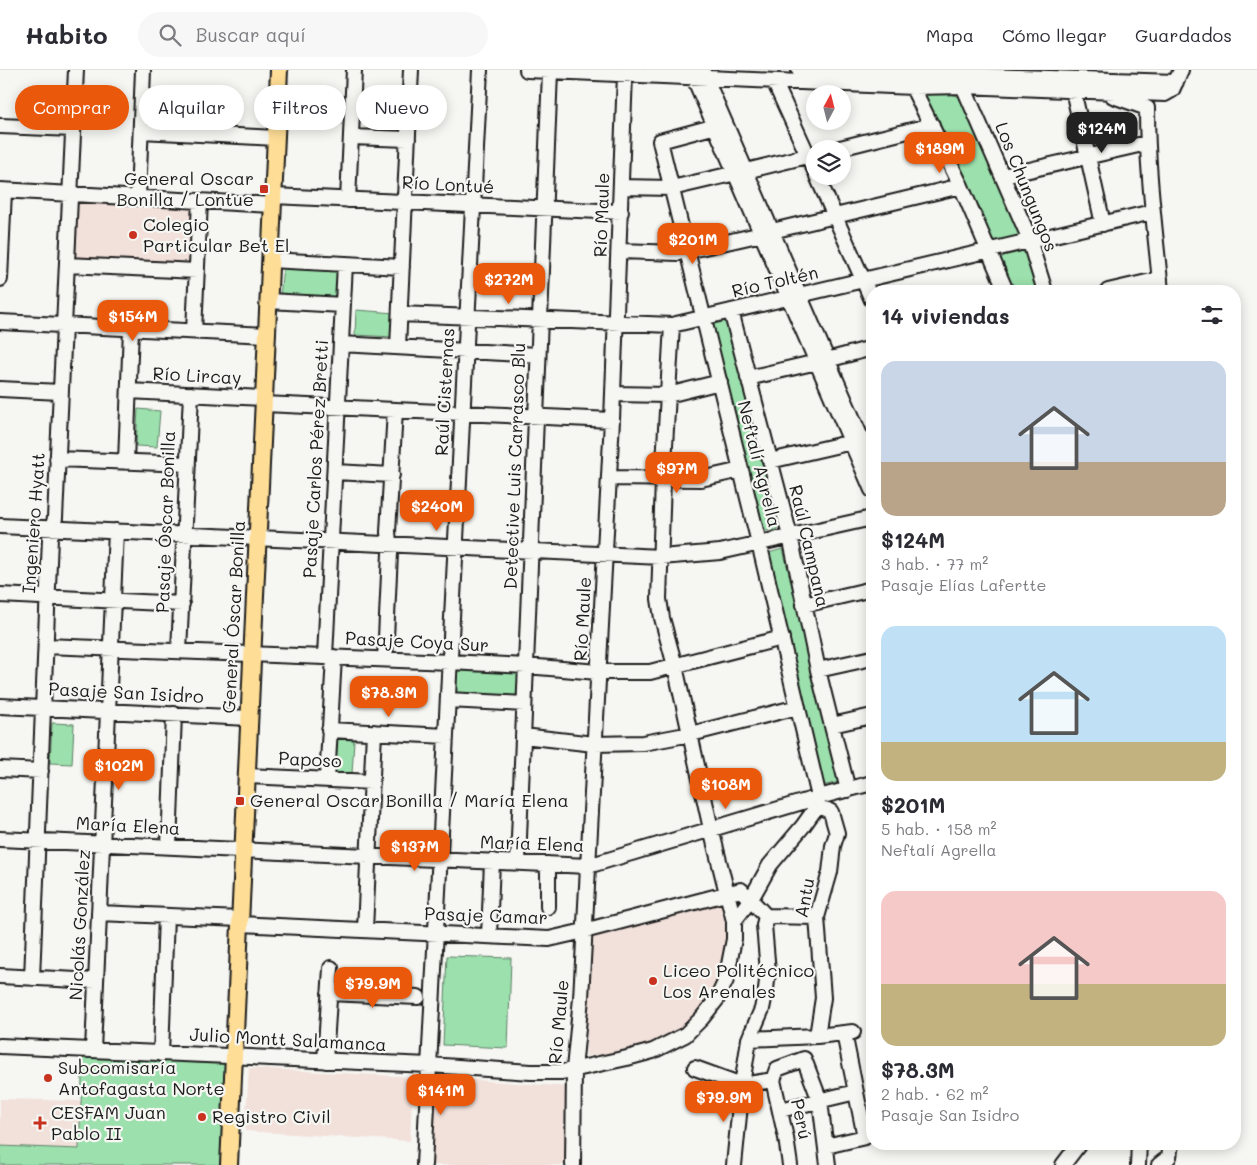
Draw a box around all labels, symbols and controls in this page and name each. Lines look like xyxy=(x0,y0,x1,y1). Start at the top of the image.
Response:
search box xyxy=(138,12,488,57)
text: Habito xyxy=(25,19,108,50)
icon: search xyxy=(156,21,184,49)
text: Buscar aquí xyxy=(196,22,306,47)
text: Mapa xyxy=(926,23,974,47)
text: Cómo llegar xyxy=(1002,23,1107,47)
text: Guardados xyxy=(1135,23,1232,47)
chip: Comprar xyxy=(15,85,129,130)
chip: Alquilar xyxy=(139,85,244,130)
chip: Filtros xyxy=(254,85,346,130)
chip: Nuevo xyxy=(356,85,447,130)
north arrow xyxy=(806,85,851,130)
map controls xyxy=(806,85,851,185)
pin: $124M xyxy=(1067,112,1137,154)
text: $124M xyxy=(1077,117,1127,138)
street label: Los Chungungos xyxy=(990,118,1064,255)
pin: $189M xyxy=(905,132,975,174)
text: $189M xyxy=(915,137,965,158)
button: layers xyxy=(806,140,851,185)
place label: General Oscar Bonilla / Lontue xyxy=(116,166,254,211)
street label: Río Lontué xyxy=(401,170,495,198)
street label: Río Maule xyxy=(588,172,614,258)
marker: General Oscar Bonilla / Lontue xyxy=(258,183,270,195)
place label: Colegio Particular Bet El xyxy=(143,212,289,257)
pin: $201M xyxy=(658,222,728,265)
text: $201M xyxy=(668,228,718,249)
marker: Colegio Particular Bet El xyxy=(127,229,139,241)
street label: Río Toltén xyxy=(729,259,820,303)
pin: $272M xyxy=(474,262,544,305)
text: $272M xyxy=(484,268,534,289)
pin: $154M xyxy=(98,300,168,342)
icon: filters xyxy=(1198,301,1226,329)
text: 14 viviendas xyxy=(881,302,1009,329)
text: $154M xyxy=(108,305,158,326)
street label: Raúl Cisternas xyxy=(429,327,459,456)
street label: Pasaje Carlos Pérez Bretti xyxy=(297,339,333,579)
street label: Detective Luis Carrasco Blu xyxy=(498,342,530,590)
street label: Río Lircay xyxy=(152,361,242,389)
icon: home xyxy=(1009,393,1099,483)
street label: Neftalí Agrella xyxy=(733,398,787,530)
street label: Pasaje Óscar Bonilla xyxy=(150,430,180,613)
street label: Ingeniero Hyatt xyxy=(16,452,50,594)
pin: $97M xyxy=(647,452,707,494)
text: $97M xyxy=(656,457,698,478)
street label: Raúl Campana xyxy=(784,482,836,609)
pin: $240M xyxy=(402,490,472,532)
text: $240M xyxy=(411,495,463,516)
street label: General Óscar Bonilla xyxy=(216,520,250,714)
text: $124M xyxy=(881,526,945,553)
text: 3 hab. · 77 m² xyxy=(881,553,988,574)
text: Pasaje Elías Lafertte xyxy=(881,574,1047,595)
street label: Río Maule xyxy=(568,576,596,662)
street label: Pasaje Coya Sur xyxy=(344,625,490,657)
icon: home xyxy=(1009,658,1099,748)
street label: Pasaje San Isidro xyxy=(48,676,205,708)
pin: $78.3M xyxy=(348,676,430,718)
text: $78.3M xyxy=(361,681,417,702)
street label: Paposo xyxy=(278,745,343,773)
pin: $102M xyxy=(84,748,154,791)
text: $102M xyxy=(94,754,144,775)
pin: $108M xyxy=(691,768,761,810)
text: $108M xyxy=(701,773,751,794)
place label: General Oscar Bonilla / María Elena xyxy=(250,788,569,812)
text: $201M xyxy=(881,791,946,818)
marker: General Oscar Bonilla / María Elena xyxy=(234,795,246,807)
street label: María Elena xyxy=(75,810,181,840)
text: 5 hab. · 158 m² xyxy=(881,818,997,839)
street label: María Elena xyxy=(479,829,585,857)
pin: $137M xyxy=(380,830,450,872)
text: $137M xyxy=(391,835,439,856)
text: Neftalí Agrella xyxy=(881,839,996,860)
street label: Nicolás González xyxy=(63,849,95,1001)
street label: Antu xyxy=(788,876,820,920)
street label: Pasaje Camar xyxy=(424,901,548,929)
icon: home xyxy=(1009,923,1099,1013)
place label: Liceo Politécnico Los Arenales xyxy=(663,958,815,1003)
pin: $79.9M xyxy=(332,966,414,1009)
text: $79.9M xyxy=(345,972,401,993)
marker: Liceo Politécnico Los Arenales xyxy=(647,975,659,987)
street label: Río Maule xyxy=(542,979,574,1065)
street label: Julio Montt Salamanca xyxy=(189,1022,387,1056)
place label: Subcomisaría Antofagasta Norte xyxy=(58,1055,225,1100)
text: $78.3M xyxy=(881,1056,955,1083)
marker: Subcomisaría Antofagasta Norte xyxy=(42,1072,54,1084)
pin: $141M xyxy=(406,1074,476,1116)
text: $141M xyxy=(417,1079,465,1100)
pin: $79.9M xyxy=(683,1080,765,1123)
text: 2 hab. · 62 m² xyxy=(881,1083,989,1104)
text: $79.9M xyxy=(696,1086,752,1107)
street label: Perú xyxy=(786,1096,818,1141)
place label: CESFAM Juan Pablo II xyxy=(51,1100,166,1145)
place label: Registro Civil xyxy=(212,1104,331,1128)
text: Pasaje San Isidro xyxy=(881,1104,1019,1125)
marker: Registro Civil xyxy=(196,1111,208,1123)
marker: CESFAM Juan Pablo II xyxy=(33,1116,47,1130)

